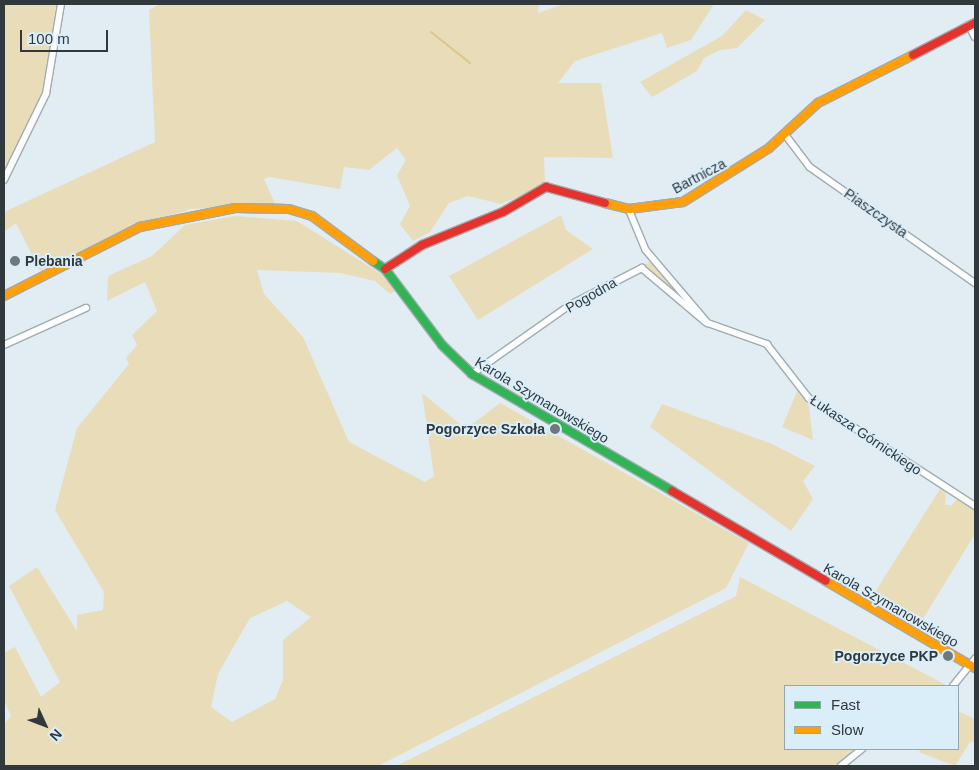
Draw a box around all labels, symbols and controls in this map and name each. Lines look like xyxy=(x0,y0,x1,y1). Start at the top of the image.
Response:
scale bar xyxy=(22,20,110,52)
text: 100 m xyxy=(28,30,70,47)
street label: Bartnicza xyxy=(669,155,729,197)
street label: Piaszczysta xyxy=(841,185,911,241)
place label: Plebania xyxy=(25,253,83,269)
marker: Plebania xyxy=(9,255,21,267)
street label: Pogodna xyxy=(563,274,619,316)
street label: Karola Szymanowskiego xyxy=(472,353,612,447)
street label: Łukasza Górnickiego xyxy=(807,391,925,479)
place label: Pogorzyce Szkoła xyxy=(426,421,545,437)
marker: Pogorzyce Szkoła xyxy=(549,423,561,435)
street label: Karola Szymanowskiego xyxy=(820,559,962,651)
place label: Pogorzyce PKP xyxy=(835,648,938,664)
marker: Pogorzyce PKP xyxy=(942,650,954,662)
legend xyxy=(784,685,959,750)
text: Fast xyxy=(831,696,860,713)
north arrow xyxy=(20,700,70,750)
text: Slow xyxy=(831,721,864,738)
text: N xyxy=(47,726,65,744)

